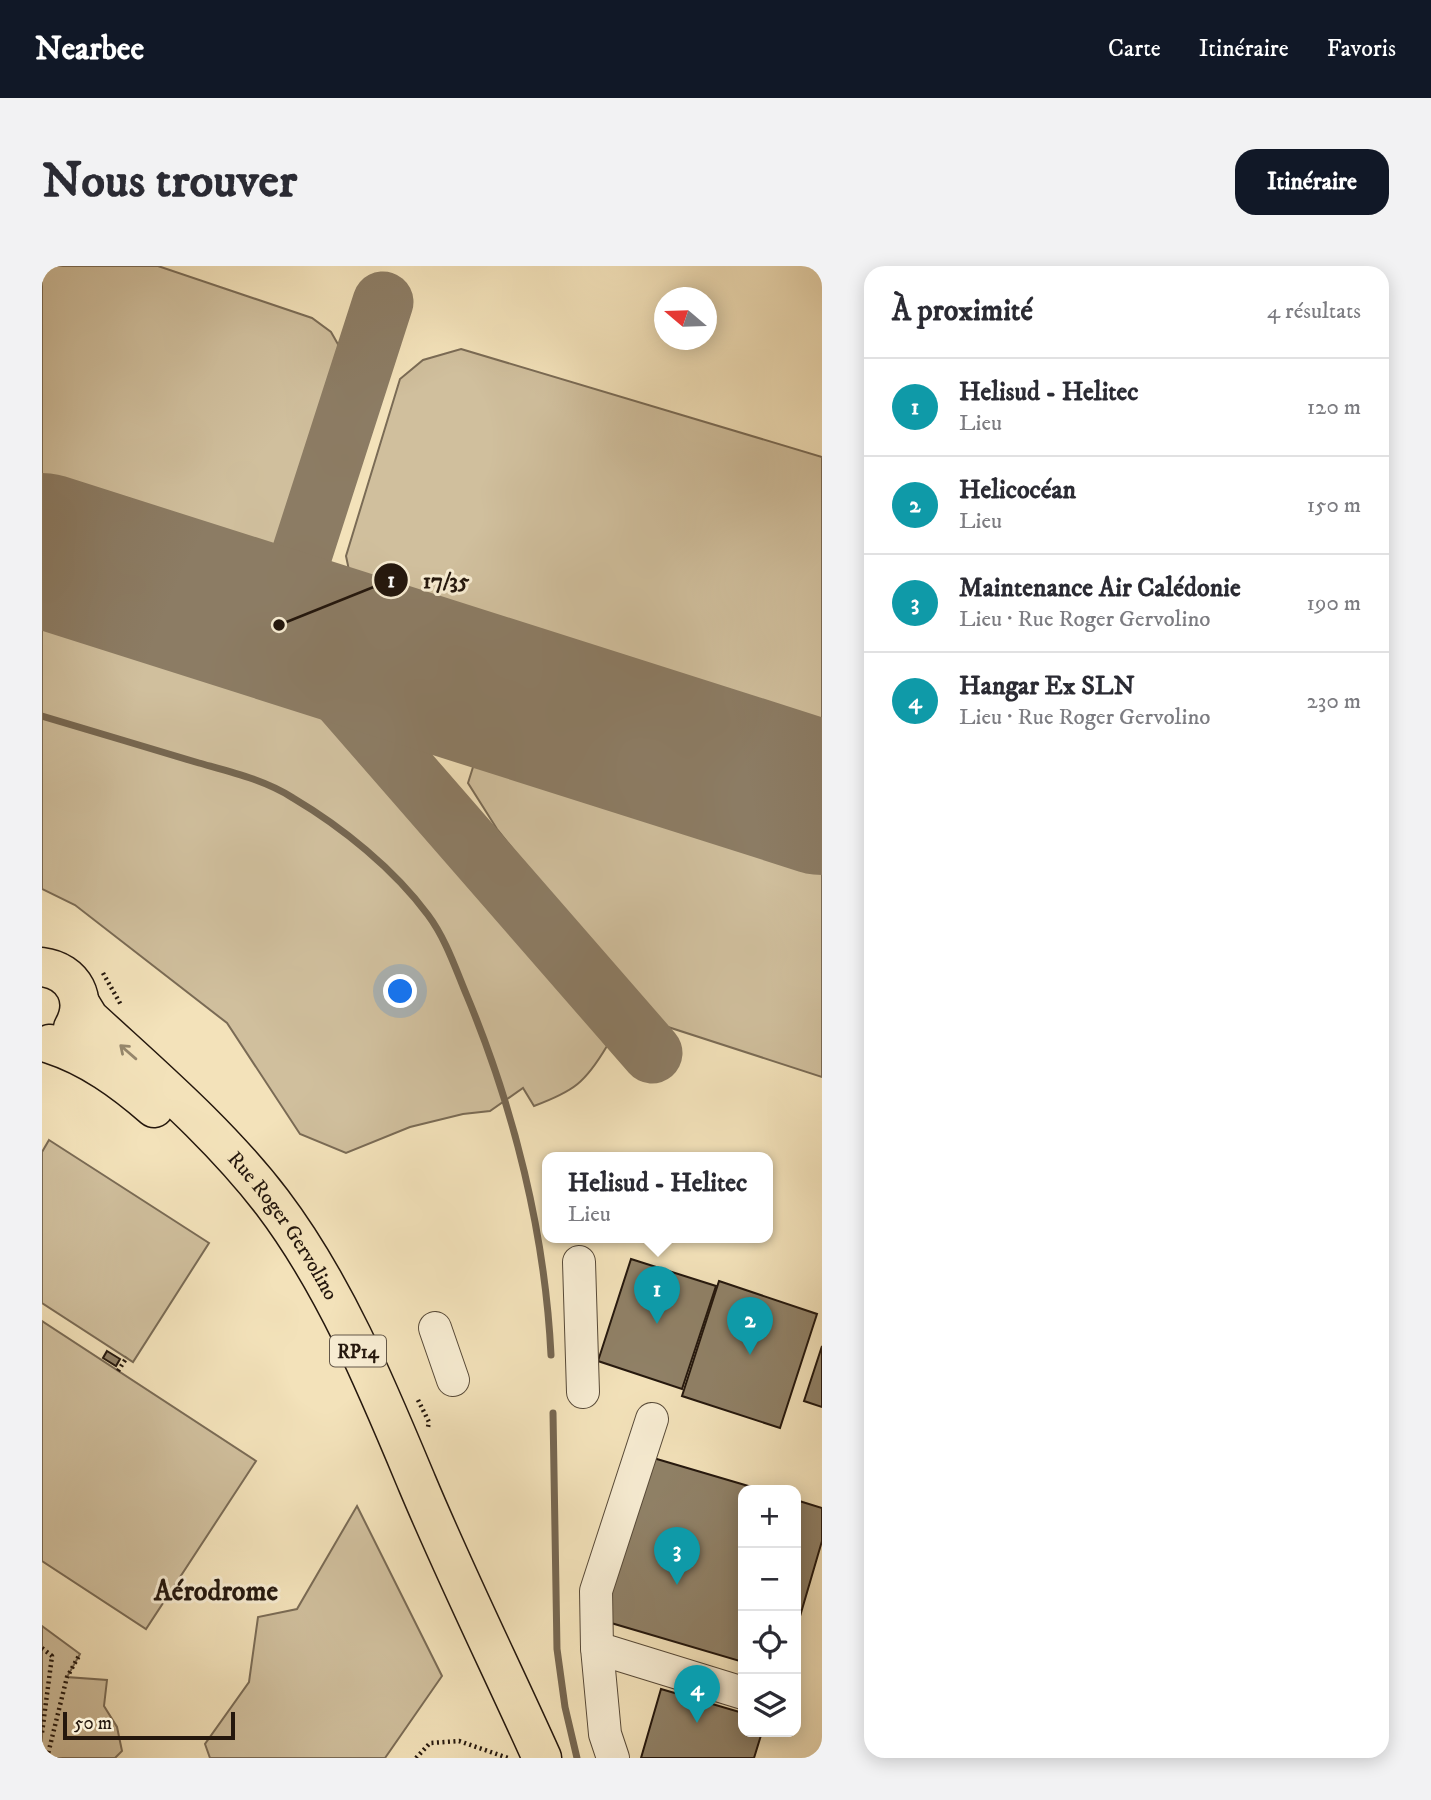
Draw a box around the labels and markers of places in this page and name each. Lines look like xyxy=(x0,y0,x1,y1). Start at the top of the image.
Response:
callout: 17/35 xyxy=(374,558,484,602)
pin: 1 xyxy=(634,1266,680,1324)
pin: 2 xyxy=(727,1297,773,1355)
pin: 3 xyxy=(654,1527,700,1585)
pin: 4 xyxy=(674,1665,720,1723)

